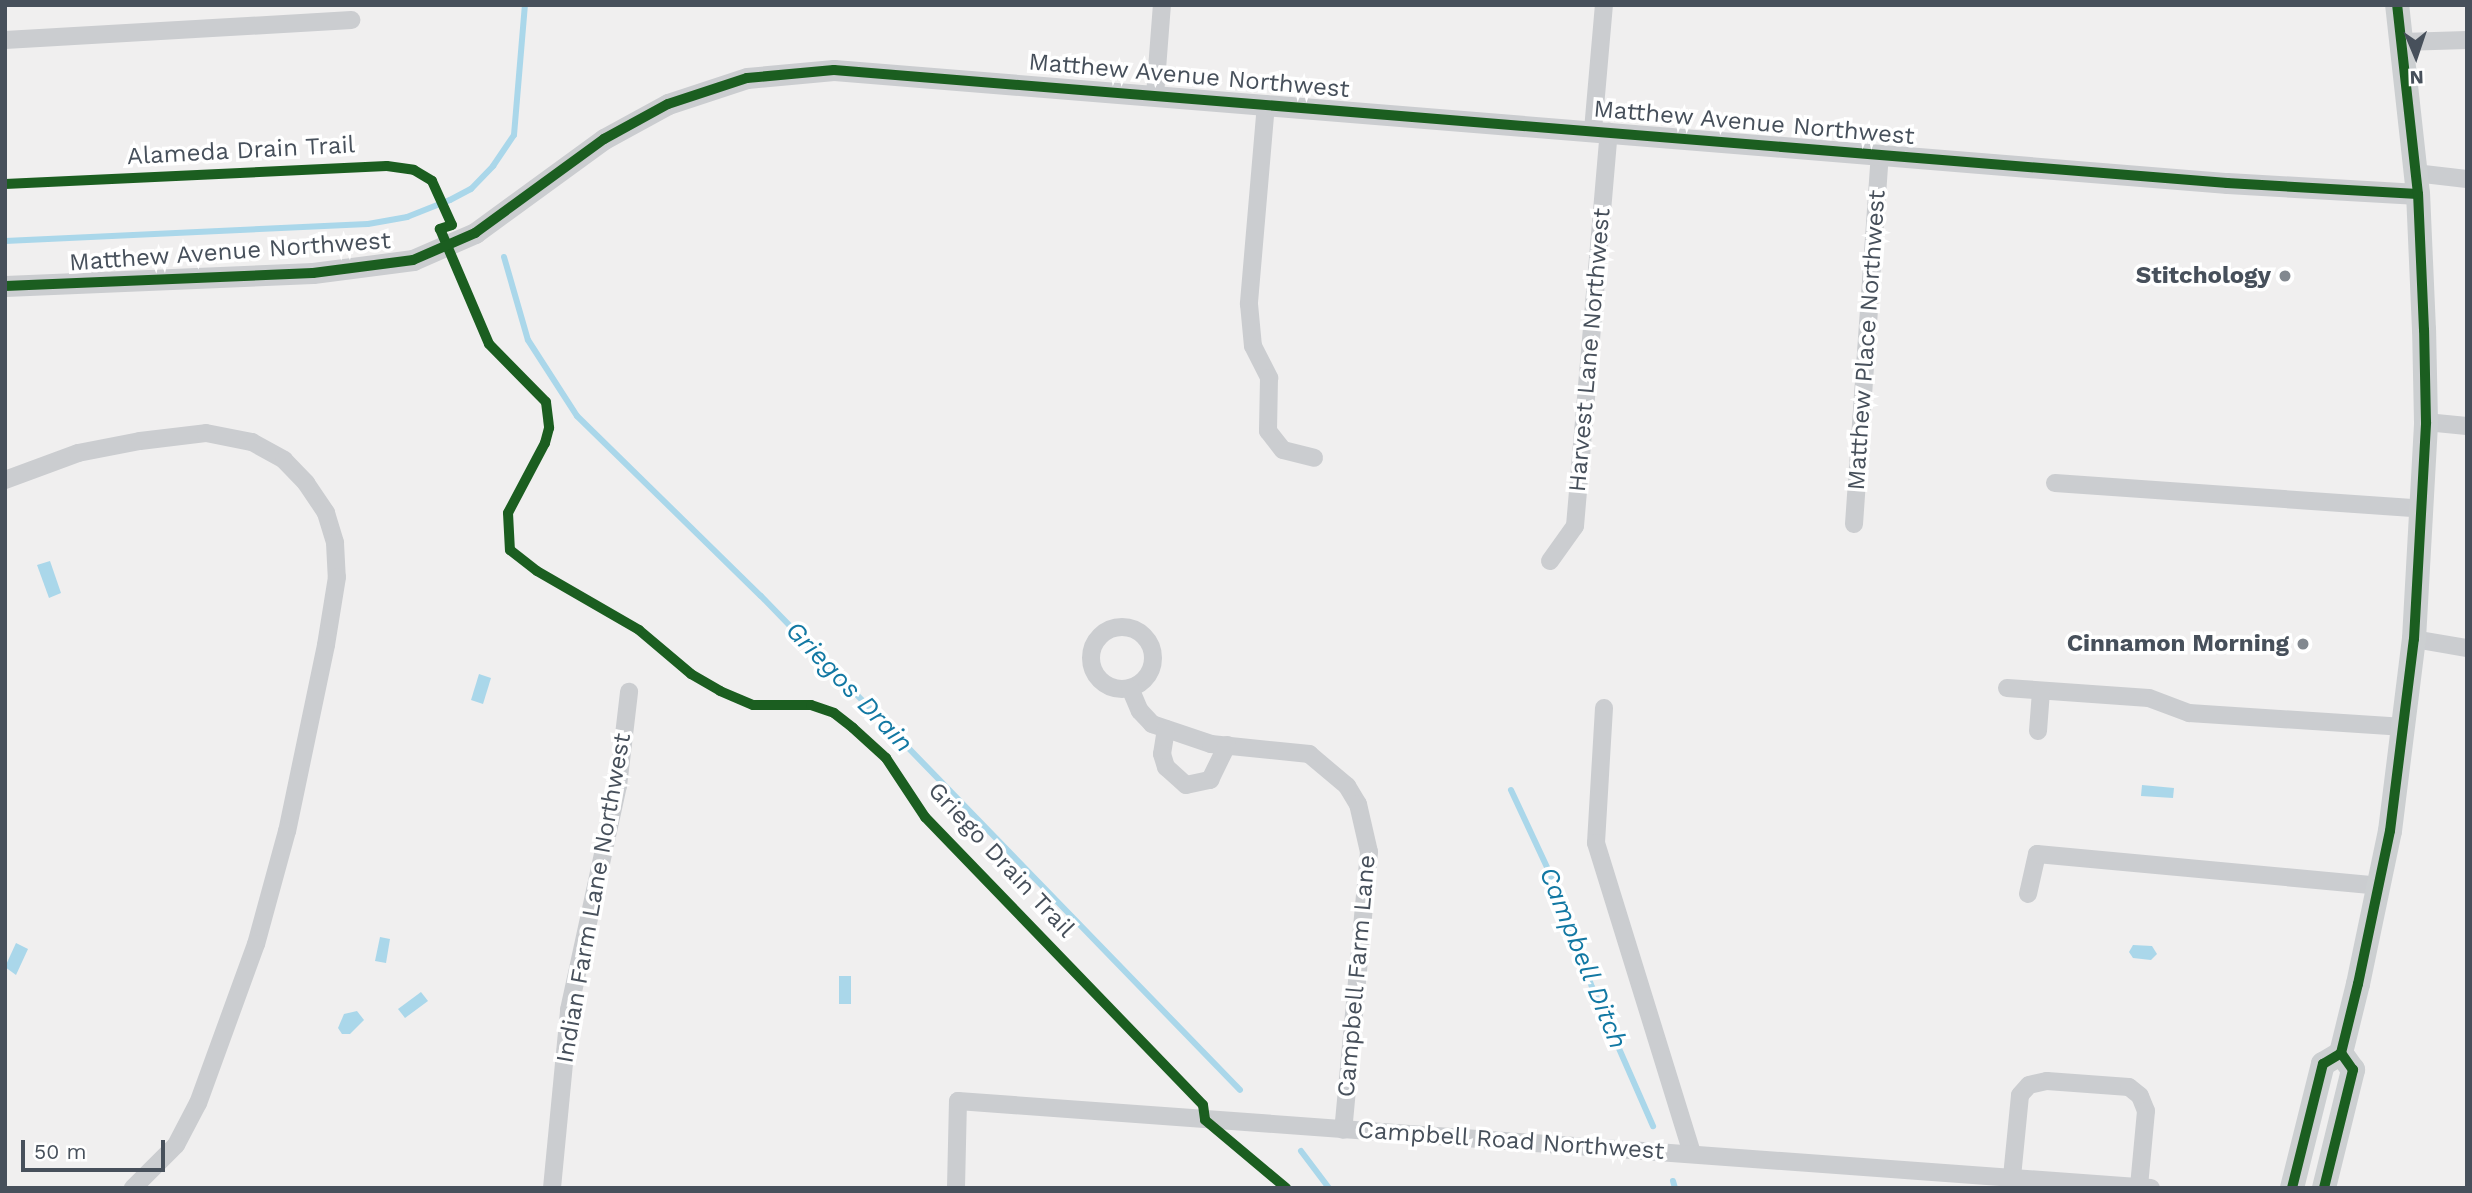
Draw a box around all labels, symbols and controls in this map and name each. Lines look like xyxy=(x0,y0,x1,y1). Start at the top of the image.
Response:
north arrow xyxy=(2381,21,2451,91)
street label: Matthew Avenue Northwest xyxy=(1027,48,1351,104)
text: N xyxy=(2409,66,2424,89)
street label: Matthew Avenue Northwest xyxy=(1592,95,1916,151)
street label: Alameda Drain Trail xyxy=(126,131,356,171)
street label: Matthew Place Northwest xyxy=(1842,189,1892,491)
street label: Harvest Lane Northwest xyxy=(1563,207,1617,493)
street label: Matthew Avenue Northwest xyxy=(68,226,392,278)
place label: Stitchology xyxy=(2136,262,2271,290)
marker: Stitchology xyxy=(2277,268,2293,284)
water label: Griegos Drain xyxy=(779,615,919,759)
place label: Cinnamon Morning xyxy=(2067,630,2289,658)
marker: Cinnamon Morning xyxy=(2295,636,2311,652)
street label: Indian Farm Lane Northwest xyxy=(551,731,637,1065)
street label: Griego Drain Trail xyxy=(922,776,1080,944)
street label: Campbell Farm Lane xyxy=(1332,853,1382,1099)
water label: Campbell Ditch xyxy=(1532,862,1634,1054)
street label: Campbell Road Northwest xyxy=(1356,1116,1666,1166)
scale bar xyxy=(24,1126,168,1170)
text: 50 m xyxy=(34,1139,86,1164)

